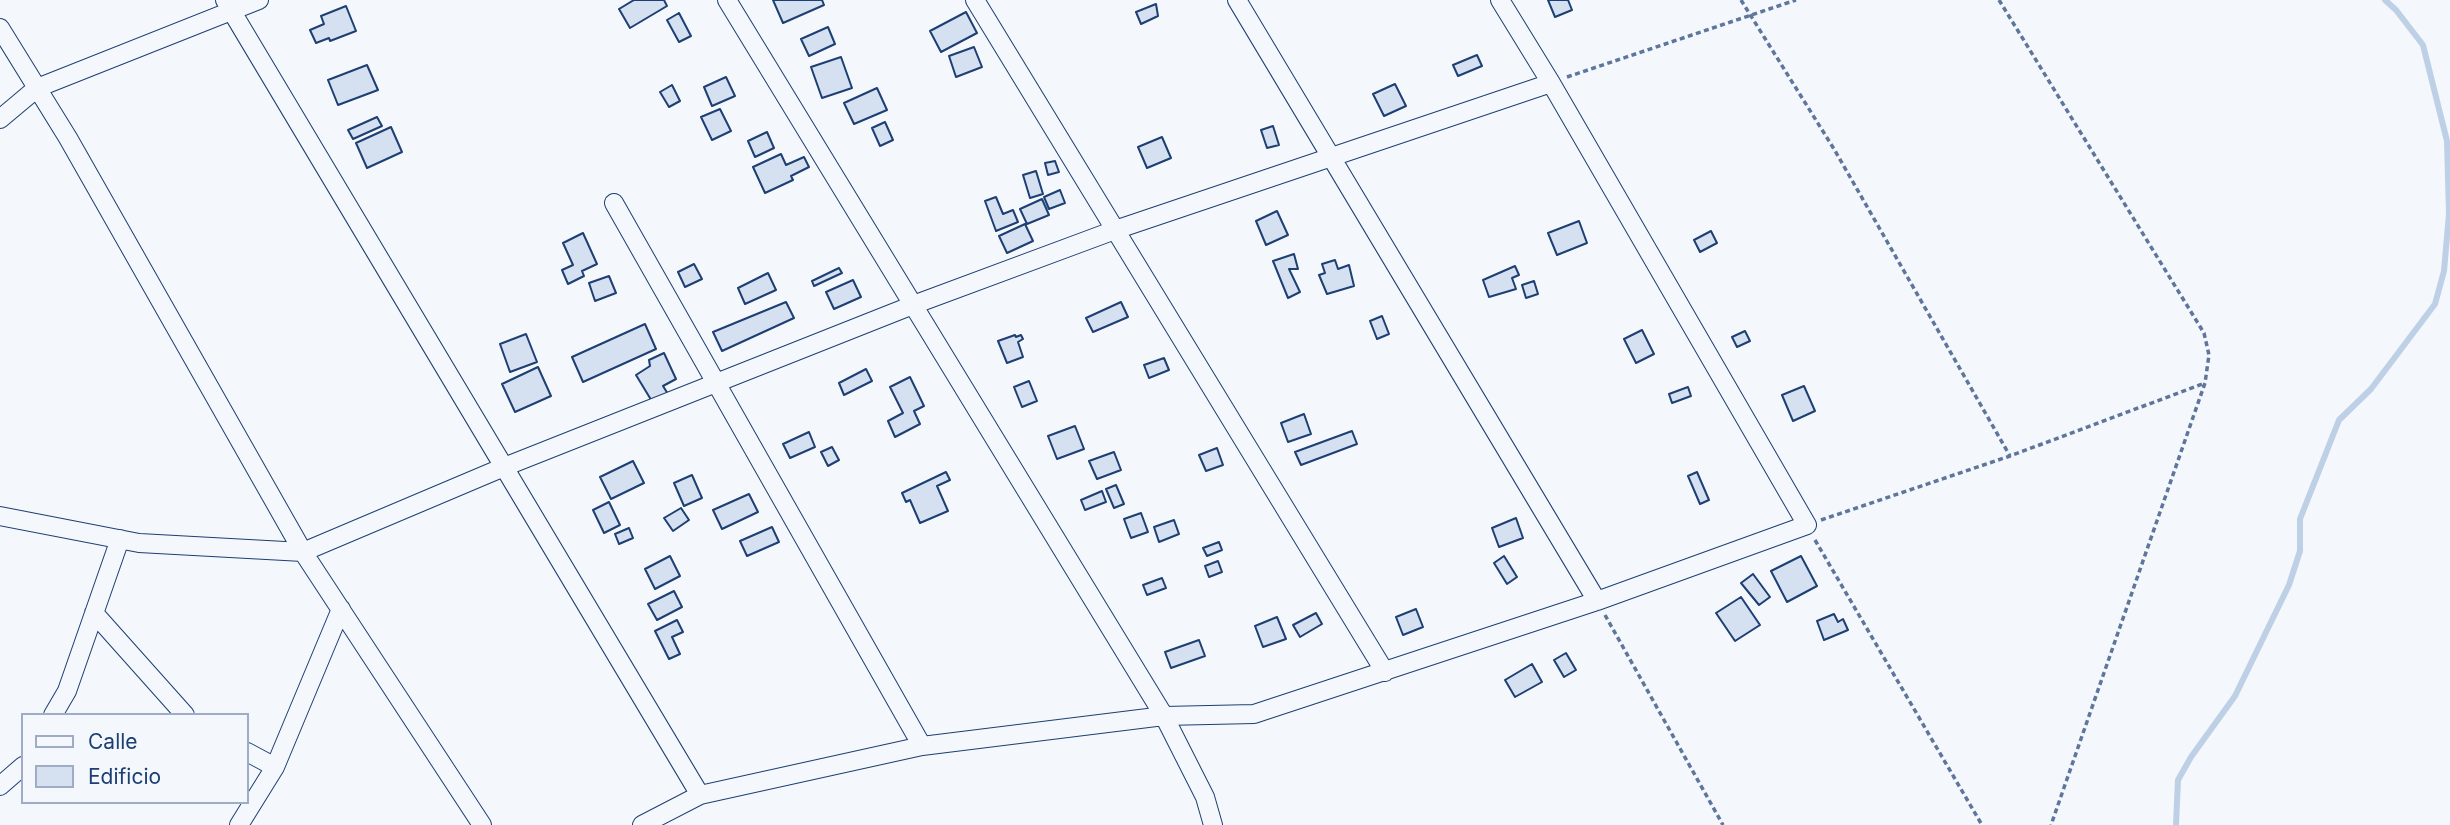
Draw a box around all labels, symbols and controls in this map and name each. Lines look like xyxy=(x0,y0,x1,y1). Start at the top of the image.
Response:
legend xyxy=(21,713,248,804)
text: Calle xyxy=(88,729,138,754)
text: Edificio xyxy=(88,764,161,789)

